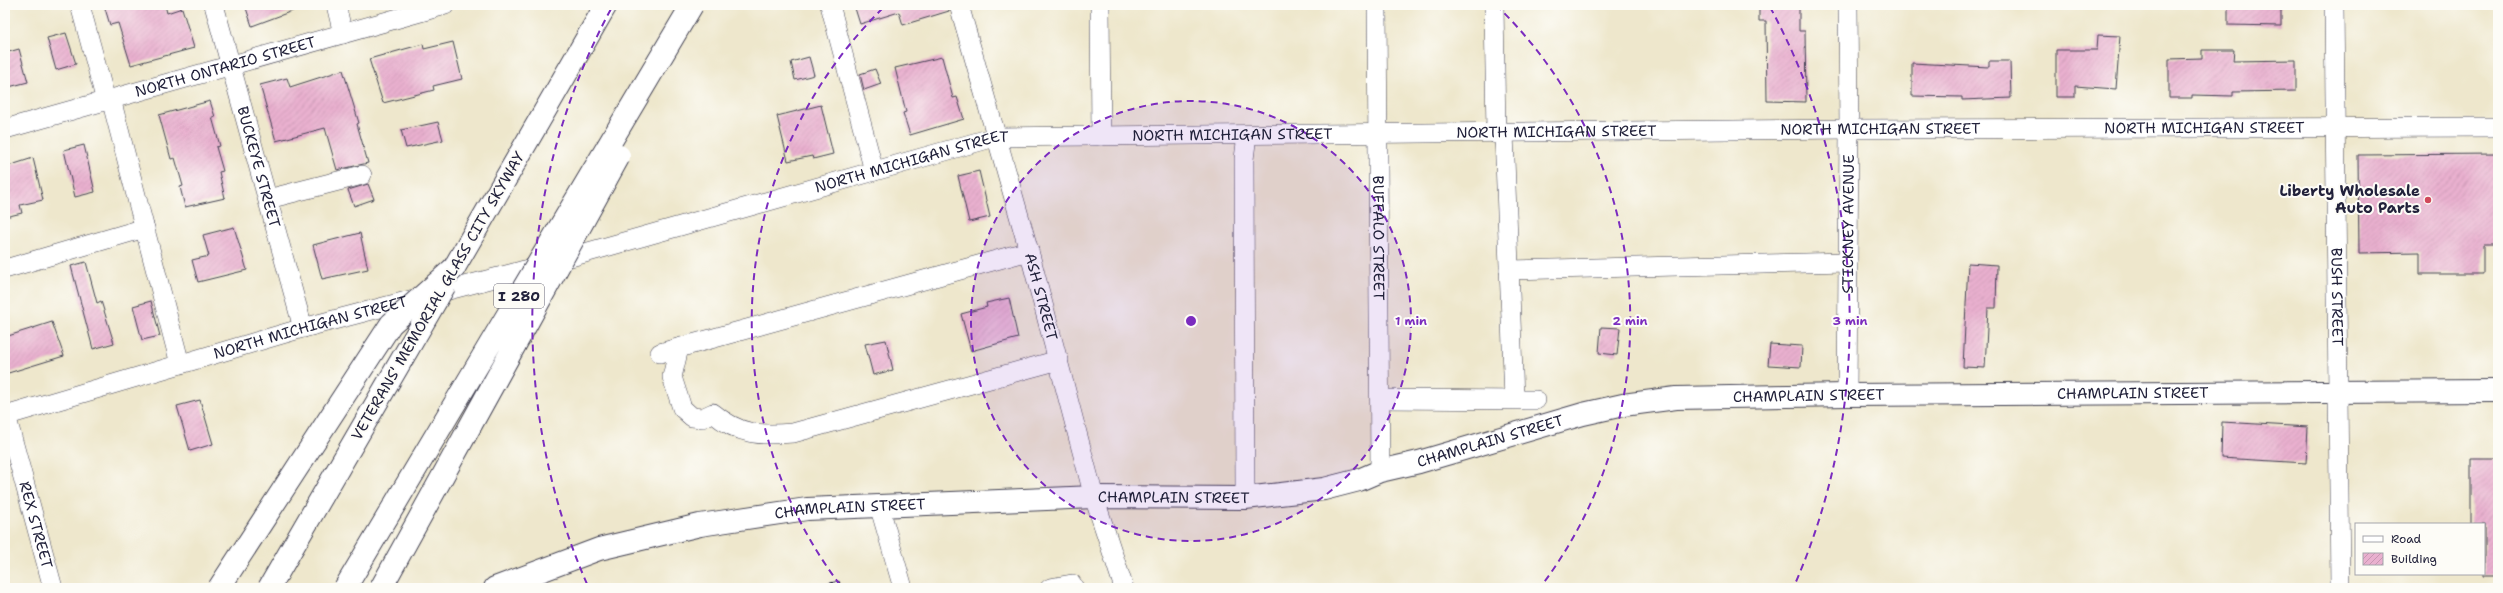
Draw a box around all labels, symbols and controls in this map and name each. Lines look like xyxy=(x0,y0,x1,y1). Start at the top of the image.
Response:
street label: NORTH ONTARIO STREET xyxy=(133,32,318,102)
street label: BUCKEYE STREET xyxy=(232,104,285,230)
street label: NORTH MICHIGAN STREET xyxy=(2104,118,2305,138)
street label: NORTH MICHIGAN STREET xyxy=(1780,119,1981,140)
street label: NORTH MICHIGAN STREET xyxy=(1456,121,1657,143)
street label: NORTH MICHIGAN STREET xyxy=(1132,124,1333,146)
street label: NORTH MICHIGAN STREET xyxy=(812,126,1009,197)
street label: VETERANS' MEMORIAL GLASS CITY SKYWAY xyxy=(347,148,529,444)
street label: STICKNEY AVENUE xyxy=(1838,154,1859,294)
street label: BUFFALO STREET xyxy=(1368,176,1389,300)
place label: Liberty Wholesale Auto Parts xyxy=(2279,181,2420,218)
marker: Liberty Wholesale Auto Parts xyxy=(2423,195,2433,205)
street label: BUSH STREET xyxy=(2326,248,2348,346)
street label: ASH STREET xyxy=(1020,251,1062,343)
road number: I 280 xyxy=(494,284,544,308)
street label: NORTH MICHIGAN STREET xyxy=(211,291,410,364)
text: 1 min xyxy=(1395,313,1427,329)
text: 2 min xyxy=(1613,313,1648,329)
text: 3 min xyxy=(1833,313,1868,329)
centre of rings xyxy=(1184,314,1198,328)
street label: CHAMPLAIN STREET xyxy=(2057,383,2209,404)
street label: CHAMPLAIN STREET xyxy=(1733,385,1885,407)
street label: CHAMPLAIN STREET xyxy=(1415,410,1566,472)
street label: REX STREET xyxy=(15,479,57,571)
street label: CHAMPLAIN STREET xyxy=(1098,487,1250,508)
street label: CHAMPLAIN STREET xyxy=(773,494,926,524)
legend xyxy=(2355,523,2485,575)
text: Road xyxy=(2391,531,2422,547)
text: Building xyxy=(2391,551,2437,567)

